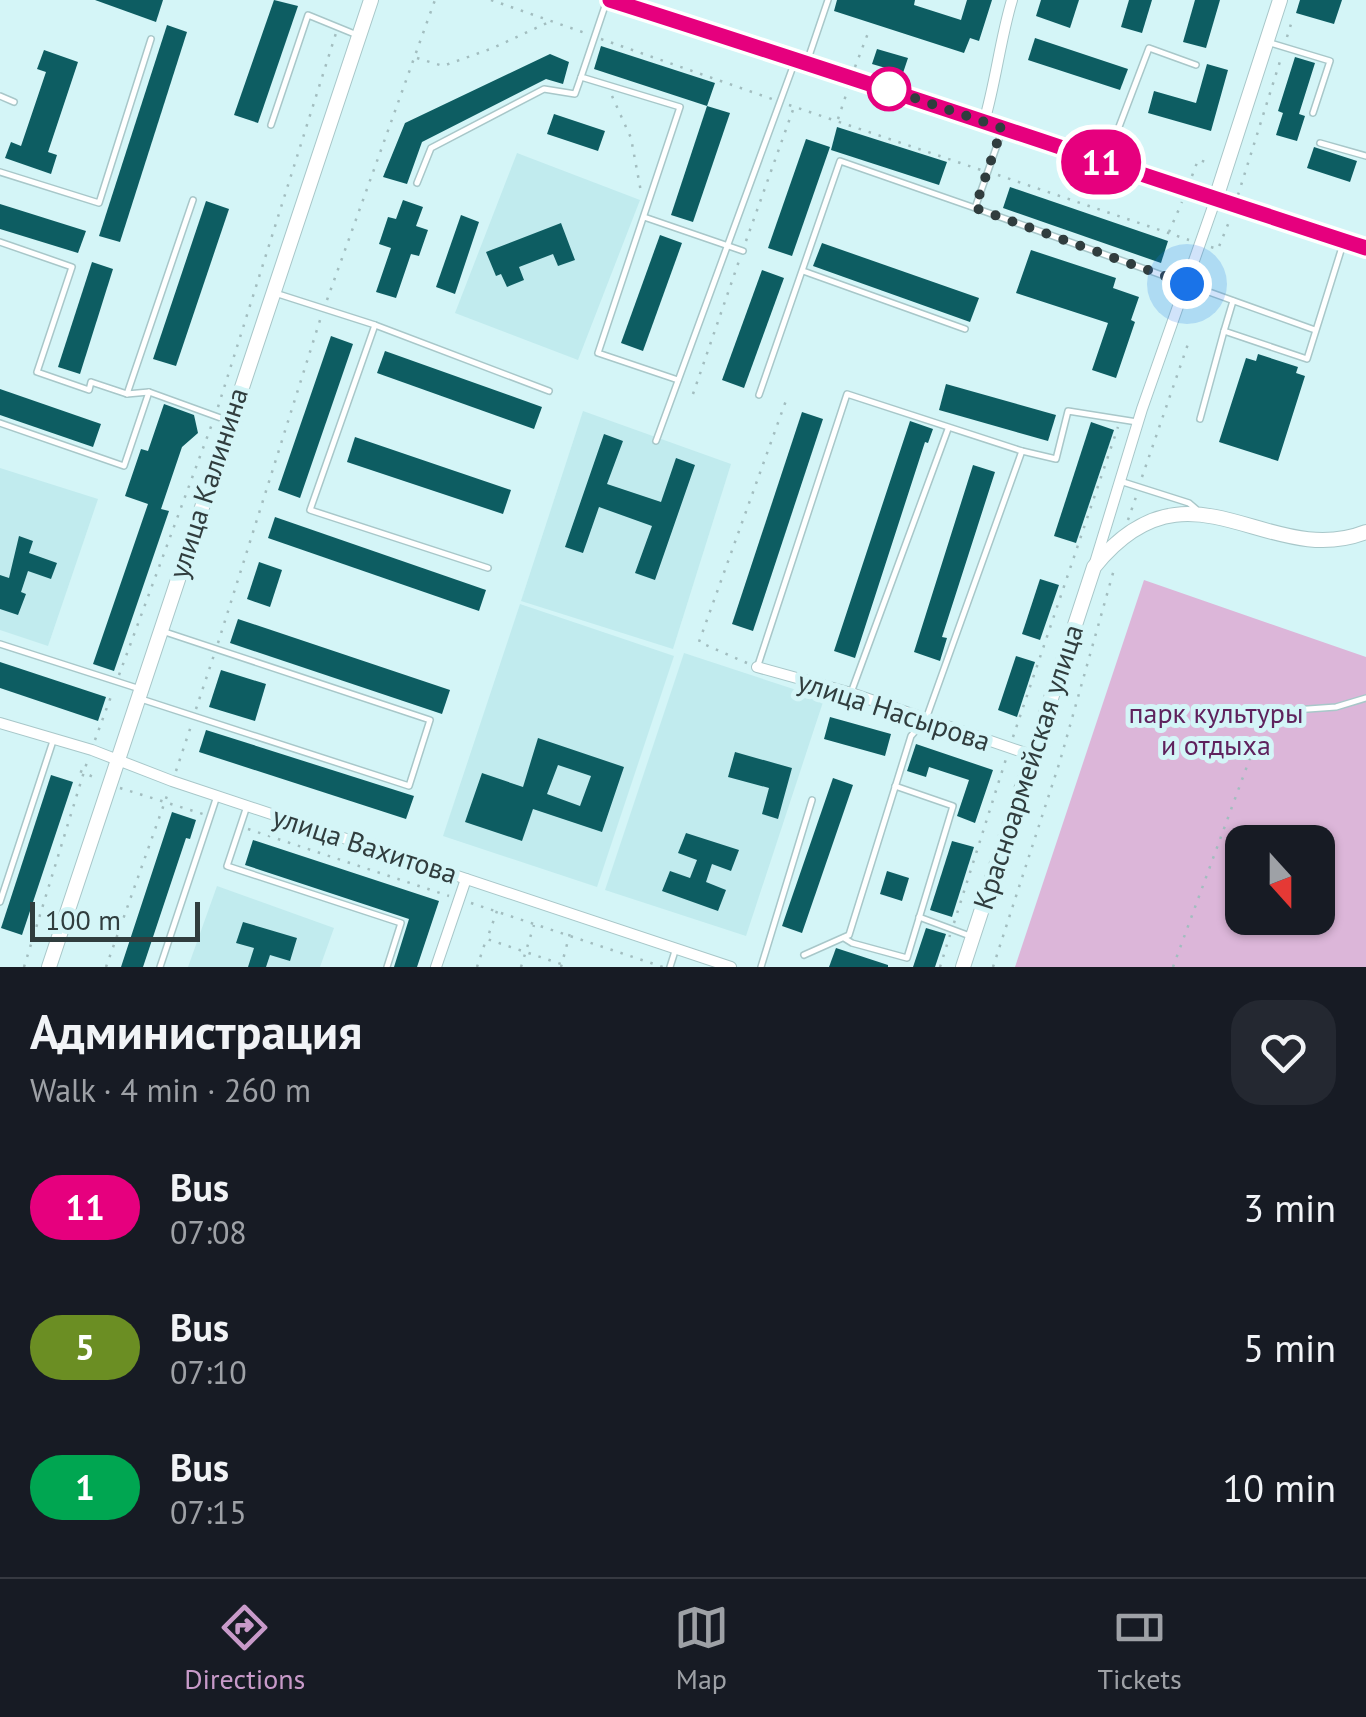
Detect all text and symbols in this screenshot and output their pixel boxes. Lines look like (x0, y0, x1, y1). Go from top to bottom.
unlabelled marker (868, 68, 910, 110)
line badge: 11 (1056, 130, 1146, 194)
text: 11 (1081, 139, 1121, 185)
your location (1162, 259, 1212, 309)
street label: улица Калинина (159, 383, 256, 583)
street label: Красноармейская улица (964, 620, 1091, 914)
street label: улица Насырова (793, 662, 995, 759)
park label: парк культуры и отдыха (1129, 694, 1303, 763)
street label: улица Вахитова (268, 797, 462, 892)
north arrow (1225, 825, 1335, 935)
map controls (1225, 825, 1335, 935)
scale bar (30, 897, 200, 941)
text: 100 m (45, 901, 121, 938)
text: Администрация (30, 1000, 362, 1062)
button: heart (1231, 1000, 1336, 1105)
text: Walk · 4 min · 260 m (30, 1069, 311, 1111)
text: Bus (170, 1162, 229, 1211)
text: 3 min (1243, 1183, 1336, 1232)
text: 11 (65, 1184, 105, 1230)
text: 07:08 (170, 1211, 247, 1253)
text: Bus (170, 1302, 229, 1351)
text: 5 min (1243, 1323, 1336, 1372)
text: 5 (75, 1324, 95, 1370)
text: 07:10 (170, 1351, 247, 1393)
text: Bus (170, 1442, 229, 1491)
text: 10 min (1223, 1463, 1336, 1512)
text: 1 (75, 1464, 95, 1510)
text: 07:15 (170, 1491, 247, 1533)
tab: Directions (184, 1600, 305, 1697)
tab: Map (674, 1600, 729, 1697)
tab: Tickets (1097, 1600, 1182, 1697)

